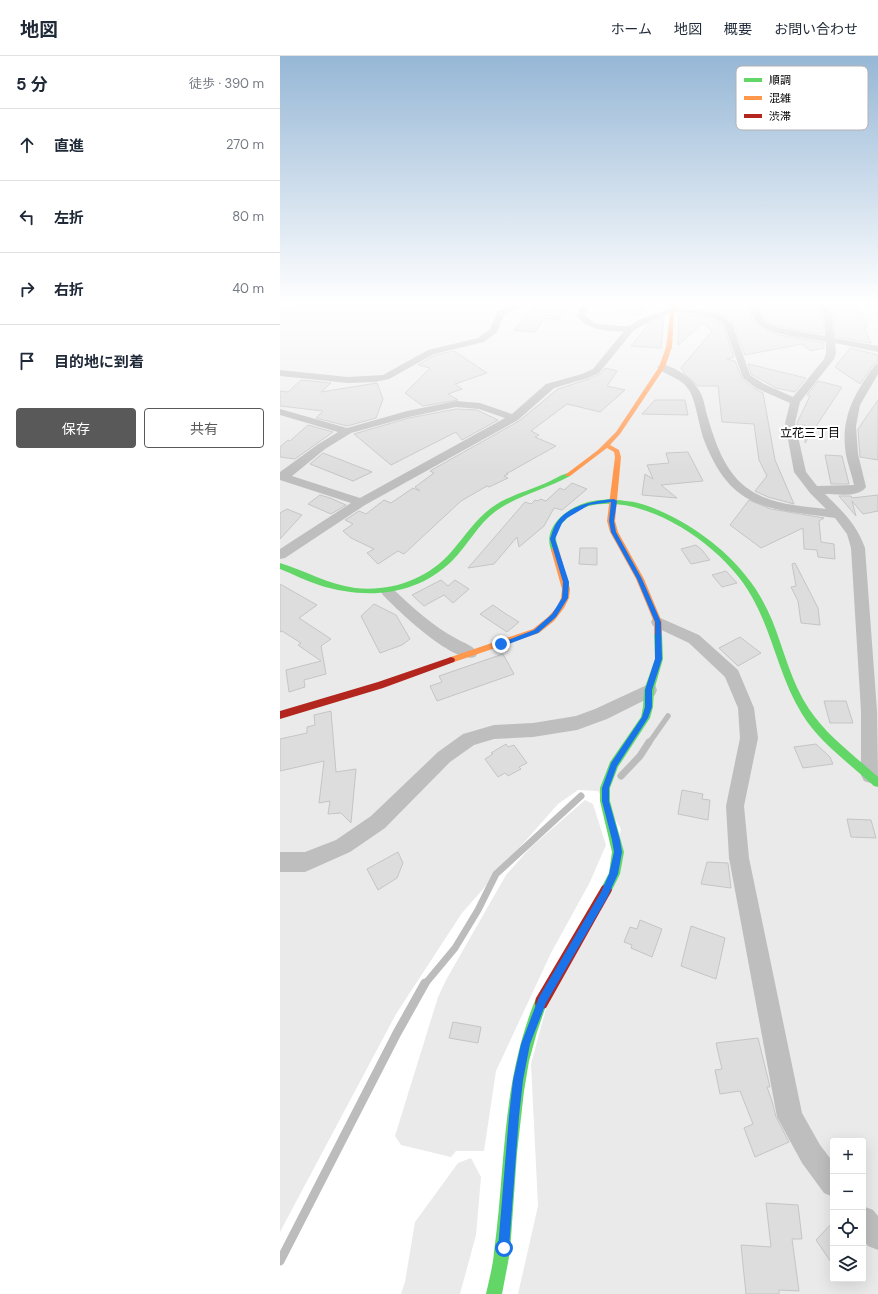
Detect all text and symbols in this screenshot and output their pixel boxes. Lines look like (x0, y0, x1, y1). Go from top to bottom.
text: 地図 (20, 17, 58, 42)
text: ホーム (610, 20, 652, 38)
text: 地図 (674, 20, 702, 38)
text: 概要 (724, 20, 752, 38)
text: お問い合わせ (774, 20, 858, 38)
legend (736, 66, 868, 130)
text: 5 分 (16, 73, 48, 95)
text: 順調 (769, 73, 791, 87)
text: 徒歩 · 390 m (189, 75, 264, 92)
text: 混雑 (769, 91, 791, 105)
text: 渋滞 (769, 109, 791, 123)
icon: ahead (16, 134, 38, 156)
text: 直進 (54, 136, 84, 156)
text: 270 m (226, 136, 264, 153)
icon: left (16, 206, 38, 228)
text: 左折 (54, 208, 84, 228)
text: 80 m (232, 208, 264, 225)
icon: right (16, 278, 38, 300)
text: 右折 (54, 280, 84, 300)
text: 40 m (232, 280, 264, 297)
icon: arrive (16, 350, 38, 372)
text: 目的地に到着 (54, 352, 144, 372)
button: 保存 (16, 408, 136, 448)
button: 共有 (144, 408, 264, 448)
district label: 立花三丁目 (780, 425, 840, 441)
route end (492, 635, 510, 653)
map controls (830, 1138, 866, 1282)
button: + (830, 1138, 866, 1174)
button: − (830, 1174, 866, 1210)
button: locate (830, 1210, 866, 1246)
route start (495, 1239, 513, 1257)
button: layers (830, 1246, 866, 1282)

